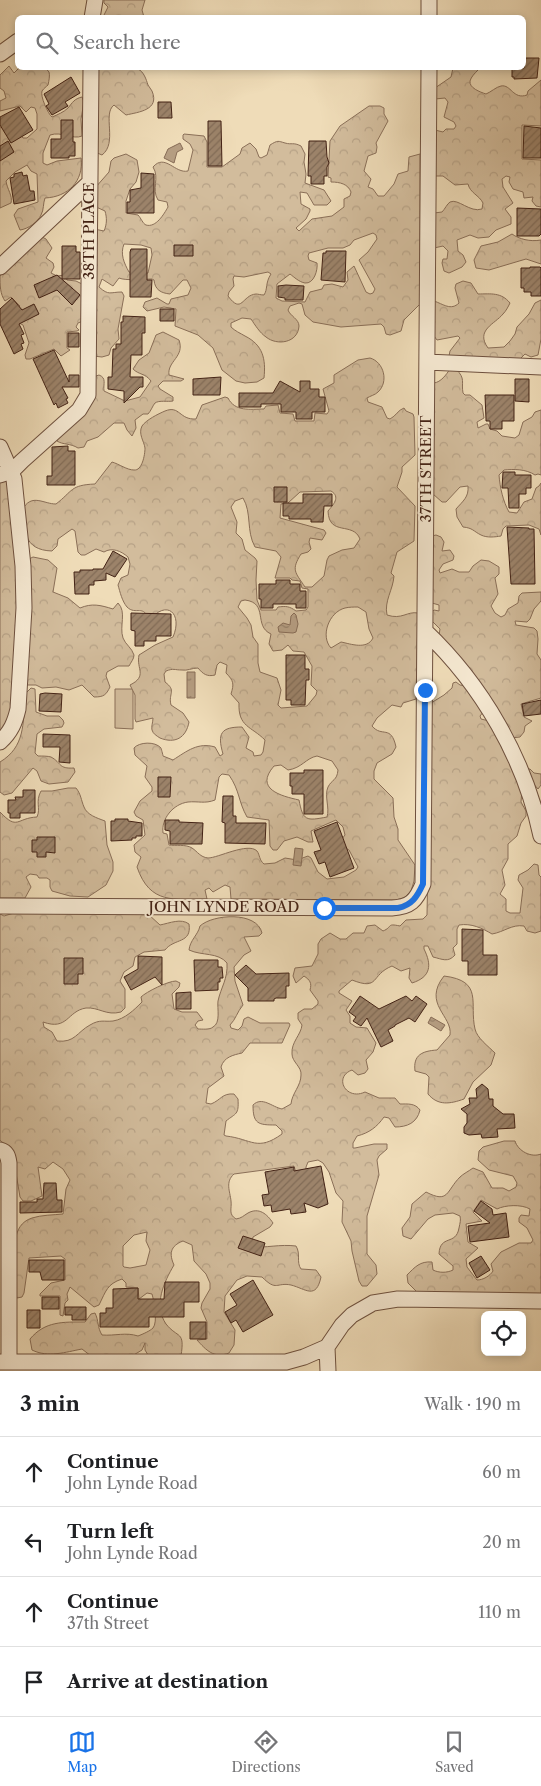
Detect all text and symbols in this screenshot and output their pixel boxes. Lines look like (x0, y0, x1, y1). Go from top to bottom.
search box (15, 15, 526, 70)
icon: search (33, 29, 61, 57)
text: Search here (73, 31, 181, 54)
street label: 38TH PLACE (79, 182, 98, 280)
street label: 37TH STREET (416, 415, 435, 522)
route end (414, 679, 437, 702)
street label: JOHN LYNDE ROAD (147, 897, 299, 916)
route start (313, 897, 336, 920)
map controls (481, 1311, 526, 1356)
button: locate (481, 1311, 526, 1356)
text: 3 min (20, 1391, 80, 1416)
text: Walk · 190 m (424, 1394, 521, 1414)
text: Continue (67, 1450, 159, 1473)
icon: ahead (20, 1458, 48, 1486)
text: 60 m (482, 1462, 521, 1482)
text: John Lynde Road (67, 1473, 198, 1493)
text: Turn left (67, 1520, 154, 1543)
icon: left (20, 1528, 48, 1556)
text: 20 m (482, 1532, 521, 1552)
text: John Lynde Road (67, 1543, 198, 1563)
text: Continue (67, 1590, 159, 1613)
icon: ahead (20, 1598, 48, 1626)
text: 110 m (478, 1602, 521, 1622)
text: 37th Street (67, 1613, 149, 1633)
icon: arrive (20, 1668, 48, 1696)
text: Arrive at destination (67, 1670, 268, 1693)
tab: Map (67, 1728, 97, 1776)
tab: Directions (231, 1728, 301, 1776)
tab: Saved (435, 1728, 474, 1776)

